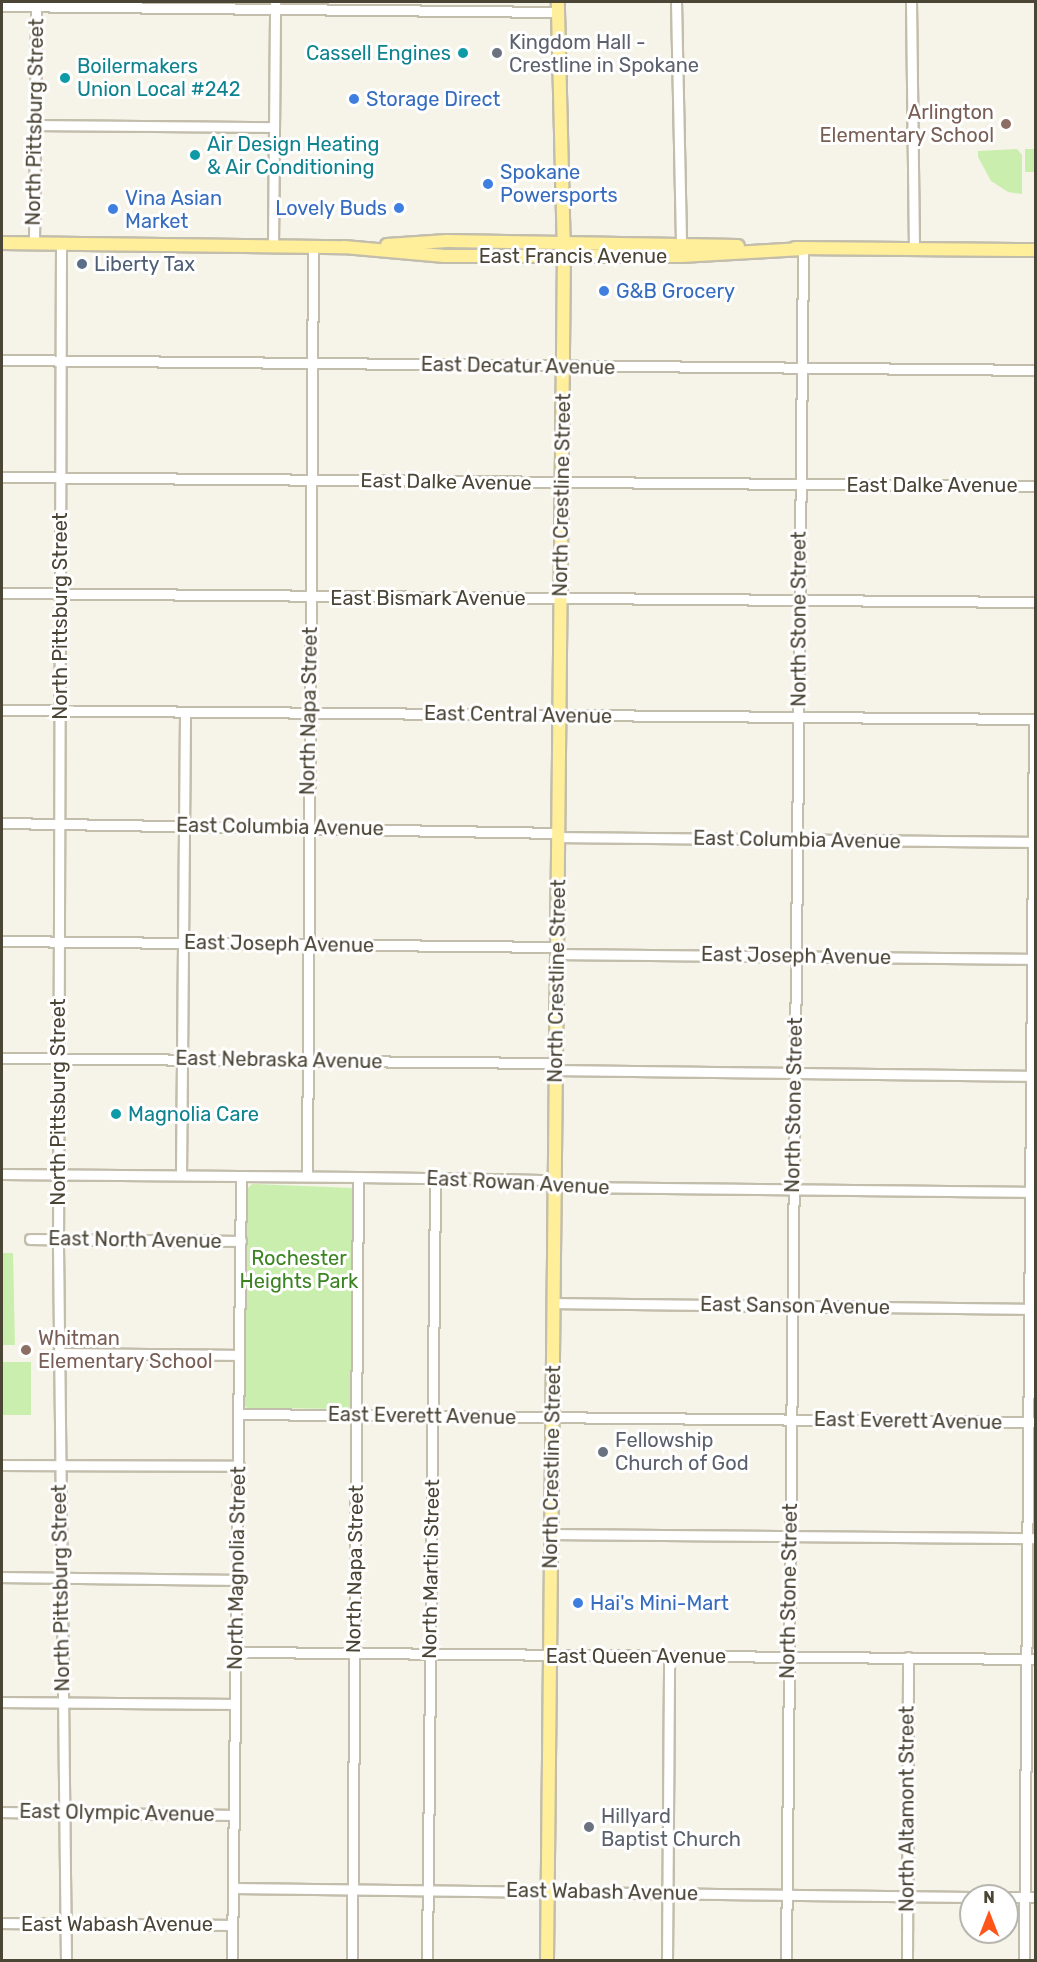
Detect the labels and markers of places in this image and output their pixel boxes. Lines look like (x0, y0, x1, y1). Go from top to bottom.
place label: Kingdom Hall - Crestline in Spokane (509, 30, 699, 77)
place label: Cassell Engines (306, 41, 451, 65)
marker: Cassell Engines (456, 46, 470, 60)
marker: Kingdom Hall - Crestline in Spokane (490, 46, 504, 60)
place label: Boilermakers Union Local #242 (77, 54, 240, 101)
marker: Boilermakers Union Local #242 (58, 71, 72, 85)
place label: Storage Direct (366, 87, 500, 111)
marker: Storage Direct (347, 92, 361, 106)
place label: Arlington Elementary School (819, 100, 994, 147)
marker: Arlington Elementary School (999, 117, 1013, 131)
place label: Air Design Heating & Air Conditioning (207, 132, 380, 179)
marker: Air Design Heating & Air Conditioning (188, 148, 202, 162)
place label: Spokane Powersports (500, 160, 618, 207)
marker: Spokane Powersports (481, 177, 495, 191)
place label: Vina Asian Market (125, 186, 223, 233)
place label: Lovely Buds (275, 196, 387, 220)
marker: Lovely Buds (392, 201, 406, 215)
marker: Vina Asian Market (106, 202, 120, 216)
place label: Liberty Tax (94, 252, 196, 276)
marker: Liberty Tax (75, 257, 89, 271)
place label: G&B Grocery (616, 279, 735, 303)
marker: G&B Grocery (597, 284, 611, 298)
place label: Magnolia Care (128, 1102, 259, 1126)
marker: Magnolia Care (109, 1107, 123, 1121)
place label: Whitman Elementary School (38, 1326, 213, 1373)
marker: Whitman Elementary School (19, 1343, 33, 1357)
place label: Fellowship Church of God (615, 1428, 749, 1475)
marker: Fellowship Church of God (596, 1445, 610, 1459)
place label: Hai's Mini-Mart (590, 1591, 729, 1615)
marker: Hai's Mini-Mart (571, 1596, 585, 1610)
place label: Hillyard Baptist Church (601, 1804, 741, 1851)
marker: Hillyard Baptist Church (582, 1820, 596, 1834)

